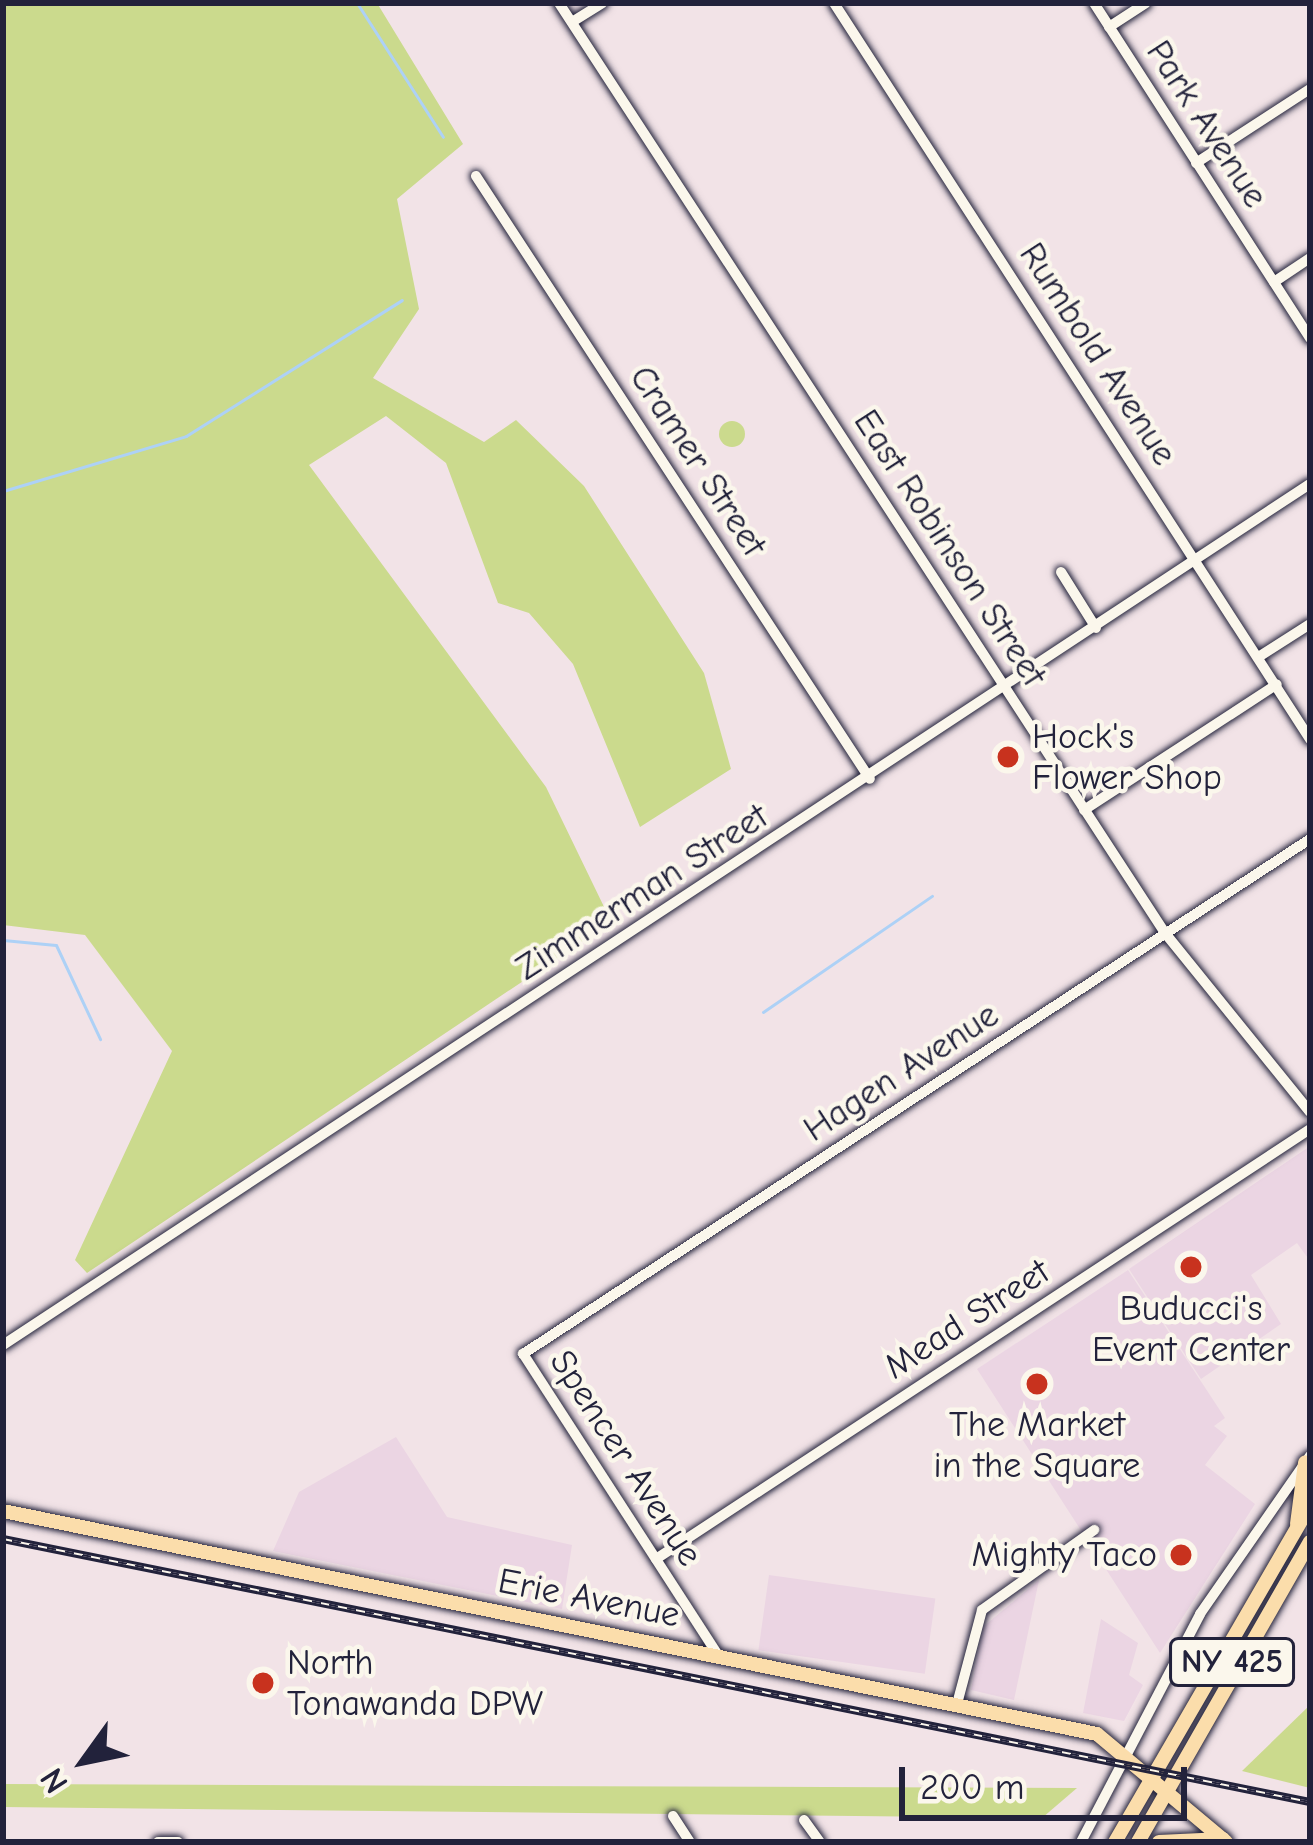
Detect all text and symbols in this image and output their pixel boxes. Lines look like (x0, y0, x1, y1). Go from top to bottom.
street label: Park Avenue (1137, 32, 1277, 216)
street label: Rumbold Avenue (1010, 235, 1186, 473)
street label: Cramer Street (620, 358, 776, 564)
street label: East Robinson Street (844, 402, 1056, 694)
place label: Hock's Flower Shop (1032, 714, 1222, 799)
marker: Hock's Flower Shop (995, 744, 1021, 770)
street label: Zimmerman Street (508, 795, 776, 989)
street label: Hagen Avenue (796, 993, 1006, 1151)
street label: Mead Street (876, 1250, 1058, 1388)
marker: Buducci's Event Center (1178, 1254, 1204, 1280)
place label: Buducci's Event Center (1092, 1286, 1290, 1371)
street label: Spencer Avenue (540, 1342, 712, 1574)
marker: The Market in the Square (1024, 1371, 1050, 1397)
place label: The Market in the Square (934, 1402, 1140, 1487)
place label: Mighty Taco (971, 1533, 1157, 1577)
marker: Mighty Taco (1168, 1542, 1194, 1568)
street label: Erie Avenue (495, 1559, 683, 1637)
road number: NY 425 (1169, 1635, 1295, 1689)
place label: North Tonawanda DPW (287, 1640, 543, 1725)
marker: North Tonawanda DPW (250, 1670, 276, 1696)
north arrow (24, 1701, 144, 1821)
scale bar (905, 1743, 1193, 1817)
text: N (32, 1761, 76, 1800)
text: 200 m (920, 1767, 1024, 1808)

